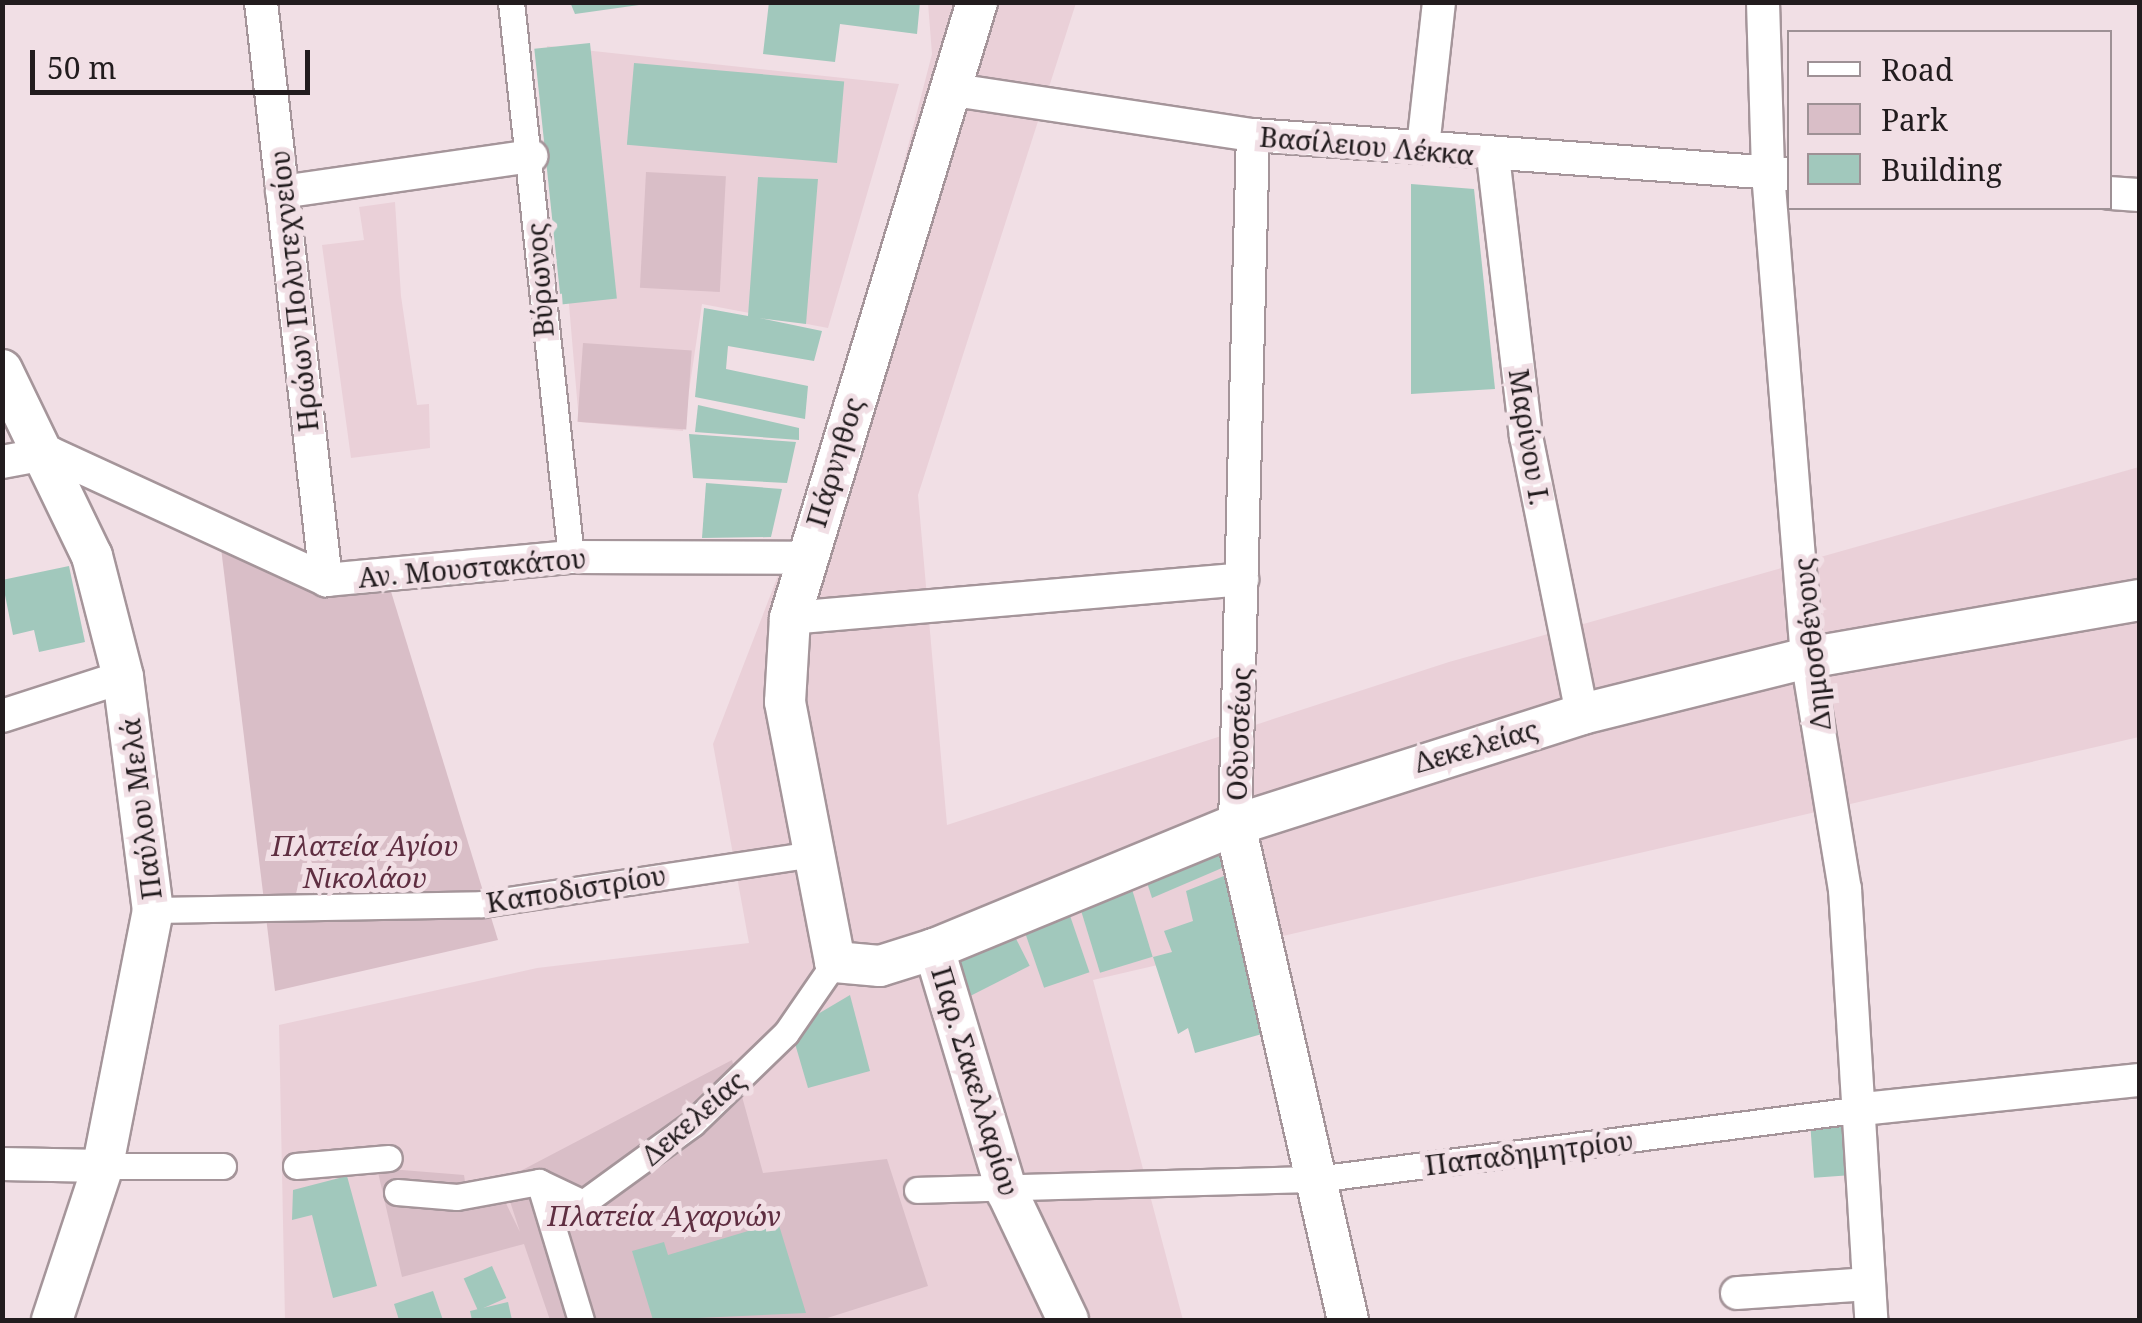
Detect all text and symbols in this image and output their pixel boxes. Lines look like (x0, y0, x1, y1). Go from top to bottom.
scale bar (35, 30, 315, 92)
legend (1787, 30, 2112, 210)
text: 50 m (47, 47, 117, 88)
text: Road (1881, 49, 1953, 90)
text: Park (1881, 99, 1948, 140)
street label: Βασίλειου Λέκκα (1258, 119, 1476, 171)
street label: Ηρώων Πολυτεχνείου (262, 149, 324, 433)
text: Building (1881, 149, 2002, 190)
street label: Βύρωνος (518, 222, 560, 338)
street label: Μαρίνου Ι. (1503, 366, 1557, 508)
street label: Πάρνηθος (798, 393, 870, 531)
street label: Αν. Μουστακάτου (357, 540, 587, 594)
street label: Δημοσθένους (1785, 556, 1837, 732)
street label: Οδυσσέως (1219, 667, 1257, 801)
street label: Δεκελείας (1410, 711, 1542, 779)
street label: Παύλου Μελά (112, 717, 168, 901)
park label: Πλατεία Αγίου Νικολάου (272, 828, 458, 894)
street label: Καποδιστρίου (484, 857, 668, 919)
street label: Παρ. Σακελλαρίου (925, 962, 1027, 1200)
street label: Δεκελείας (634, 1063, 752, 1171)
street label: Παπαδημητρίου (1423, 1123, 1635, 1181)
park label: Πλατεία Αχαρνών (547, 1198, 781, 1232)

